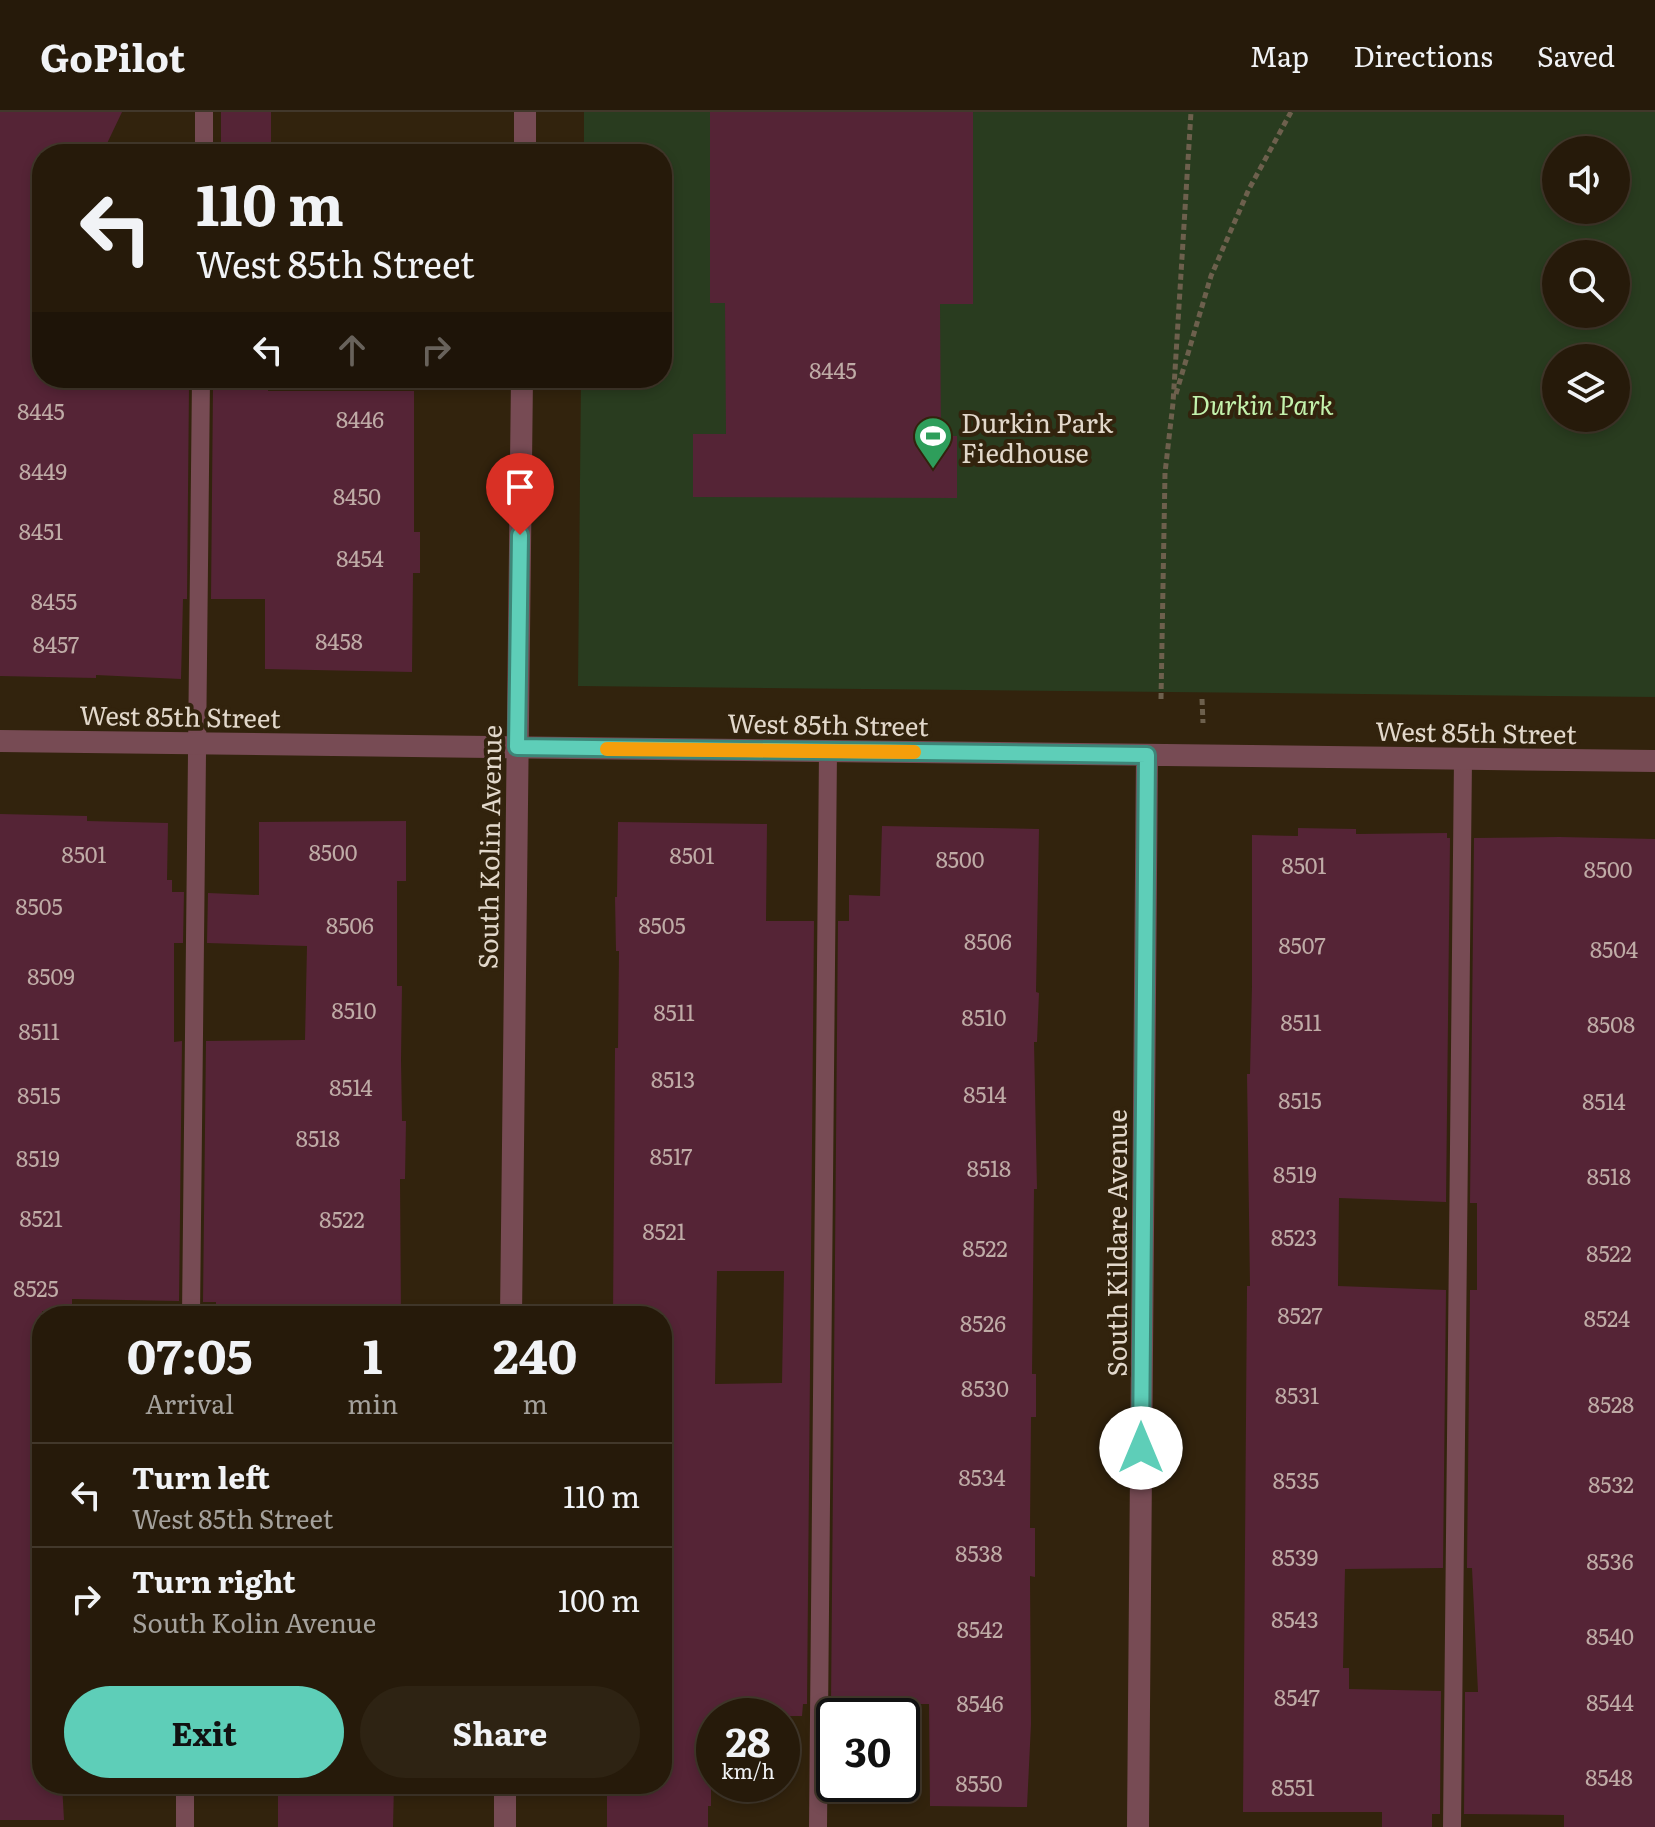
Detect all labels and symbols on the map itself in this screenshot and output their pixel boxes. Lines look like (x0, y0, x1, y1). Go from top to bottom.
house number: 8445 (809, 353, 857, 386)
park label: Durkin Park (1191, 384, 1334, 423)
house number: 8445 (17, 394, 65, 427)
house number: 8446 (336, 402, 384, 435)
place label: Durkin Park Fiedhouse (961, 402, 1114, 471)
sports icon: Durkin Park Fiedhouse (912, 415, 954, 470)
pin (486, 453, 554, 535)
house number: 8449 (19, 454, 67, 487)
house number: 8450 (333, 479, 381, 512)
house number: 8451 (19, 514, 63, 547)
house number: 8454 (336, 541, 384, 574)
house number: 8455 (31, 584, 77, 617)
house number: 8458 (315, 624, 363, 657)
house number: 8457 (33, 627, 79, 660)
street label: West 85th Street (79, 694, 281, 736)
street label: West 85th Street (727, 702, 929, 744)
street label: West 85th Street (1375, 710, 1577, 752)
street label: South Kolin Avenue (466, 725, 510, 969)
house number: 8500 (309, 835, 357, 868)
house number: 8501 (62, 837, 107, 870)
house number: 8501 (670, 838, 715, 871)
house number: 8500 (936, 842, 984, 875)
house number: 8501 (1282, 848, 1327, 881)
house number: 8500 (1584, 852, 1632, 885)
house number: 8505 (15, 889, 63, 922)
house number: 8506 (326, 908, 374, 941)
house number: 8505 (638, 908, 686, 941)
house number: 8506 (964, 924, 1012, 957)
house number: 8507 (1278, 928, 1326, 961)
house number: 8504 (1590, 932, 1638, 965)
house number: 8509 (27, 959, 75, 992)
house number: 8510 (332, 993, 376, 1026)
house number: 8511 (653, 995, 695, 1028)
house number: 8510 (962, 1000, 1006, 1033)
house number: 8511 (1280, 1005, 1322, 1038)
house number: 8508 (1587, 1007, 1635, 1040)
house number: 8511 (18, 1014, 60, 1047)
house number: 8513 (651, 1062, 695, 1095)
house number: 8514 (329, 1070, 373, 1103)
house number: 8514 (963, 1077, 1007, 1110)
house number: 8515 (17, 1078, 61, 1111)
house number: 8515 (1278, 1083, 1322, 1116)
house number: 8514 (1582, 1084, 1626, 1117)
street label: South Kildare Avenue (1096, 1109, 1135, 1377)
house number: 8518 (296, 1121, 340, 1154)
house number: 8517 (650, 1139, 692, 1172)
house number: 8519 (16, 1141, 60, 1174)
house number: 8518 (967, 1151, 1011, 1184)
house number: 8519 (1273, 1157, 1317, 1190)
house number: 8518 (1587, 1159, 1631, 1192)
house number: 8521 (19, 1201, 63, 1234)
house number: 8522 (319, 1202, 365, 1235)
house number: 8521 (642, 1214, 686, 1247)
house number: 8523 (1271, 1220, 1317, 1253)
house number: 8522 (962, 1231, 1008, 1264)
house number: 8522 (1586, 1236, 1632, 1269)
house number: 8525 (13, 1271, 59, 1304)
house number: 8527 (1277, 1298, 1323, 1331)
house number: 8524 (1584, 1301, 1630, 1334)
house number: 8526 (960, 1306, 1006, 1339)
house number: 8530 (961, 1371, 1009, 1404)
house number: 8531 (1275, 1378, 1319, 1411)
house number: 8528 (1588, 1387, 1634, 1420)
position arrow (1099, 1406, 1183, 1490)
house number: 8534 (958, 1460, 1006, 1493)
house number: 8535 (1273, 1463, 1319, 1496)
house number: 8532 (1588, 1467, 1634, 1500)
house number: 8538 (955, 1536, 1003, 1569)
house number: 8539 (1272, 1540, 1318, 1573)
house number: 8536 (1586, 1544, 1634, 1577)
house number: 8543 (1271, 1602, 1319, 1635)
house number: 8542 (957, 1612, 1003, 1645)
house number: 8540 (1586, 1619, 1634, 1652)
house number: 8547 (1274, 1680, 1320, 1713)
house number: 8544 (1586, 1685, 1634, 1718)
house number: 8546 (956, 1686, 1004, 1719)
speed limit sign: 30 (816, 1698, 920, 1802)
house number: 8548 (1585, 1760, 1633, 1793)
house number: 8550 (955, 1766, 1003, 1799)
house number: 8551 (1271, 1770, 1315, 1803)

